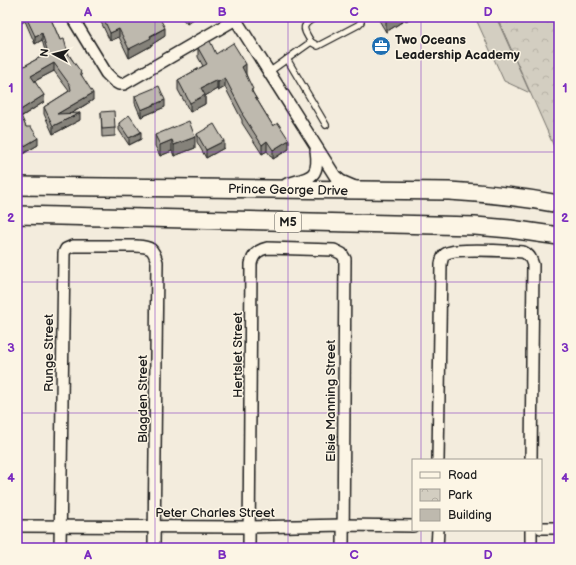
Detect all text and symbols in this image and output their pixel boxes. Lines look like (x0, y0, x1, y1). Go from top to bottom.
text: A (83, 4, 92, 20)
text: B (217, 4, 227, 20)
text: C (349, 4, 359, 20)
text: D (483, 4, 493, 20)
place label: Two Oceans Leadership Academy (395, 32, 520, 63)
north arrow (34, 34, 74, 74)
office icon: Two Oceans Leadership Academy (370, 35, 392, 57)
text: N (38, 48, 52, 58)
text: 1 (8, 80, 14, 96)
text: 1 (562, 80, 568, 96)
street label: Prince George Drive (228, 181, 348, 199)
text: 2 (7, 210, 15, 226)
text: 2 (561, 210, 569, 226)
road number: M5 (275, 212, 301, 232)
street label: Hertslet Street (230, 312, 246, 398)
street label: Runge Street (41, 314, 57, 392)
text: 3 (7, 340, 15, 356)
street label: Elsie Manning Street (323, 340, 339, 462)
text: 3 (561, 340, 569, 356)
street label: Blagden Street (135, 355, 151, 443)
legend (412, 459, 542, 531)
text: Road (448, 468, 477, 483)
text: 4 (7, 470, 15, 486)
text: 4 (561, 470, 569, 486)
text: Park (448, 488, 472, 503)
street label: Peter Charles Street (155, 505, 275, 521)
text: Building (448, 508, 492, 523)
text: A (83, 547, 92, 563)
text: B (217, 547, 227, 563)
text: C (349, 547, 359, 563)
text: D (483, 547, 493, 563)

